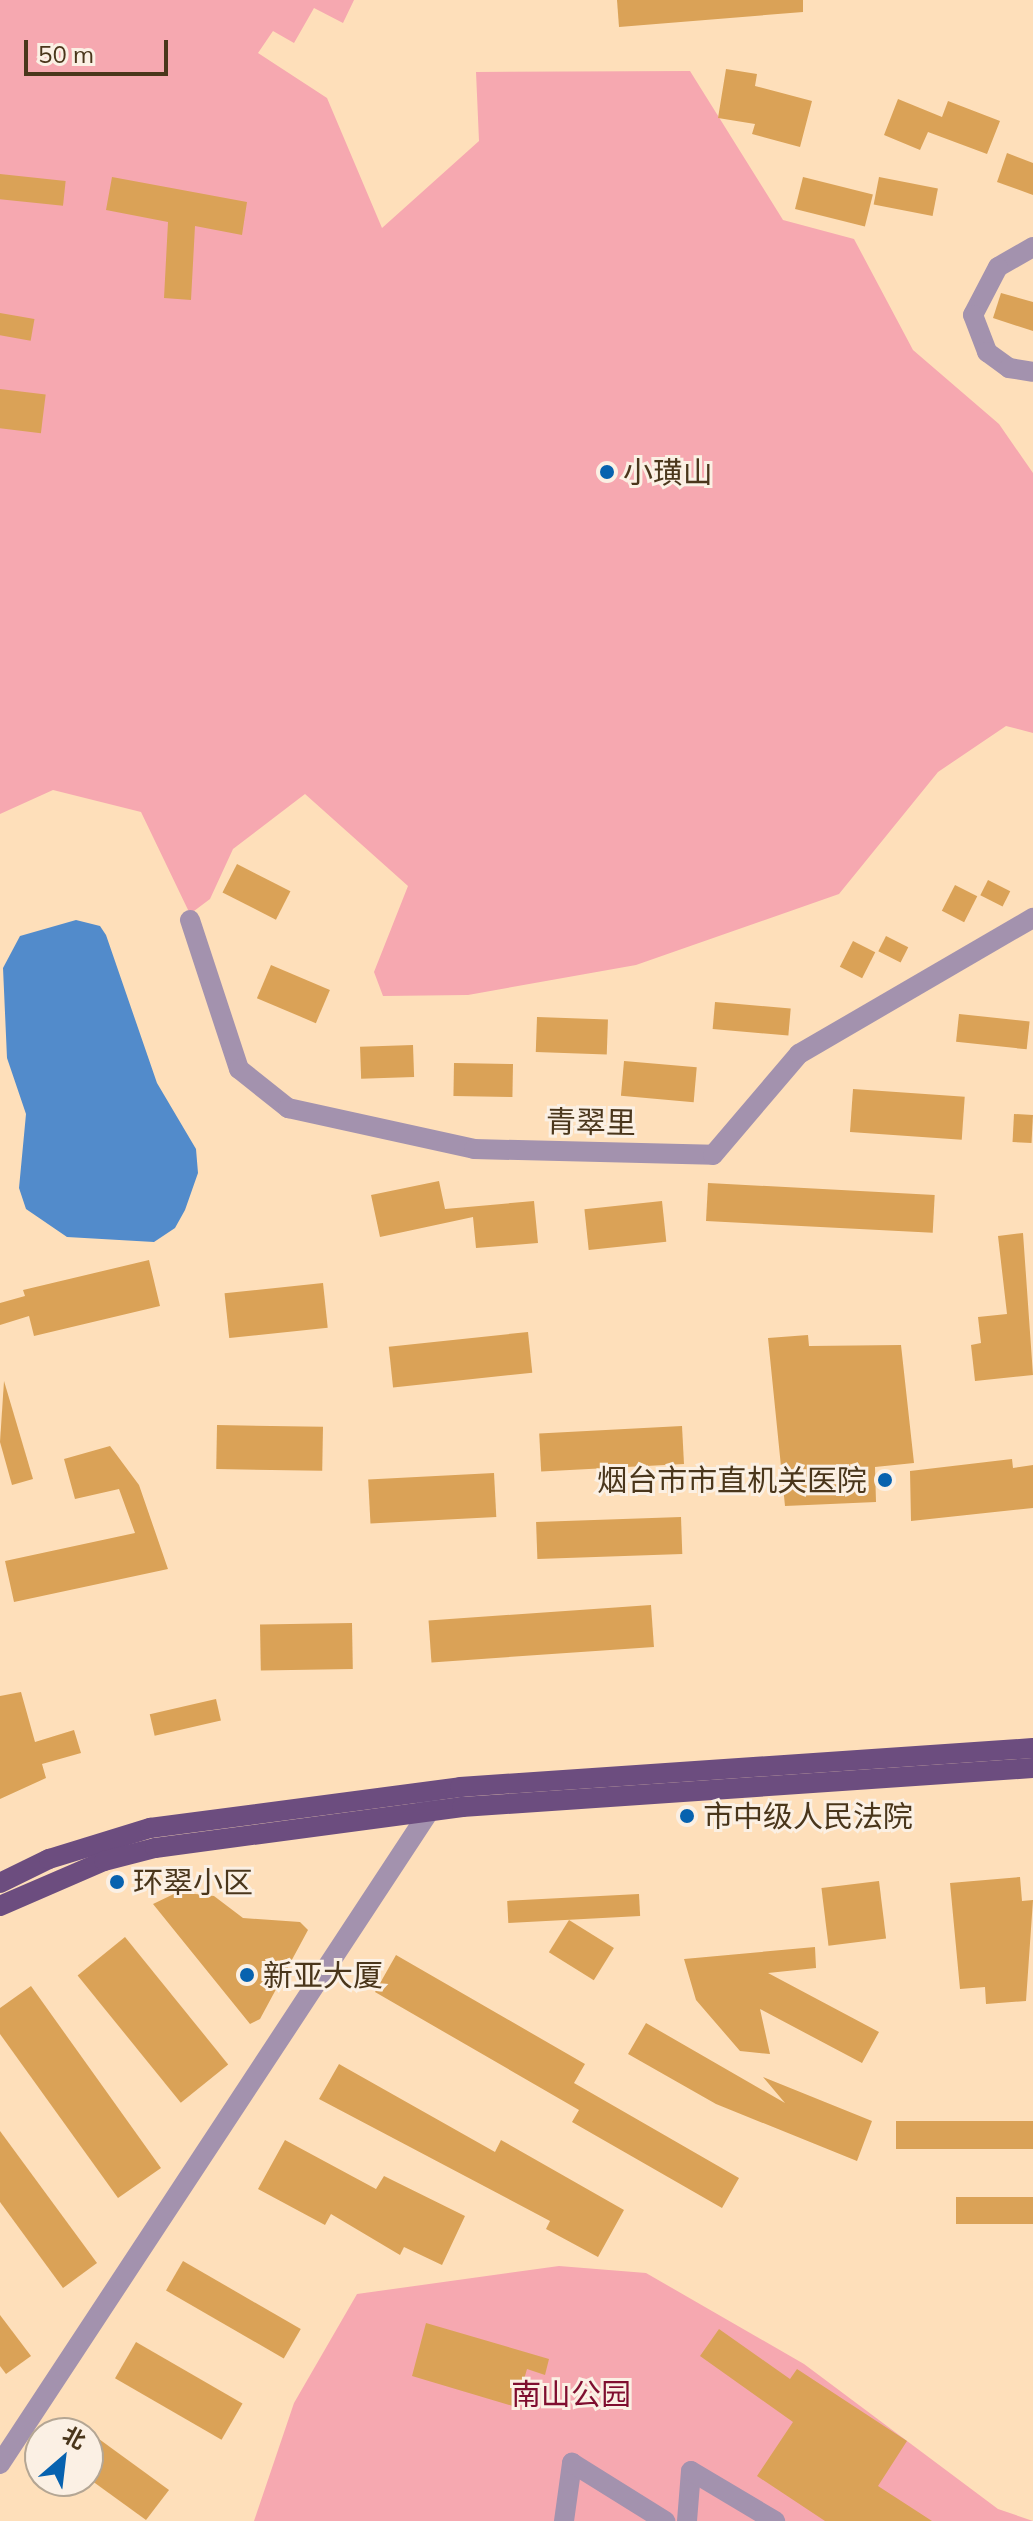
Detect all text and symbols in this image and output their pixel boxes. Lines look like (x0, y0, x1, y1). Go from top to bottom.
scale bar (28, 24, 172, 74)
text: 50 m (38, 39, 94, 69)
place label: 小璜山 (623, 454, 713, 490)
marker: 小璜山 (598, 463, 616, 481)
street label: 青翠里 (546, 1103, 636, 1141)
place label: 烟台市市直机关医院 (597, 1462, 867, 1498)
marker: 烟台市市直机关医院 (874, 1469, 896, 1491)
place label: 市中级人民法院 (703, 1798, 913, 1834)
marker: 市中级人民法院 (678, 1807, 696, 1825)
place label: 环翠小区 (133, 1864, 253, 1900)
marker: 环翠小区 (108, 1873, 126, 1891)
place label: 新亚大厦 (263, 1957, 383, 1993)
marker: 新亚大厦 (238, 1966, 256, 1984)
park label: 南山公园 (511, 2376, 631, 2412)
north arrow (24, 2417, 104, 2497)
text: 北 (58, 2420, 91, 2455)

